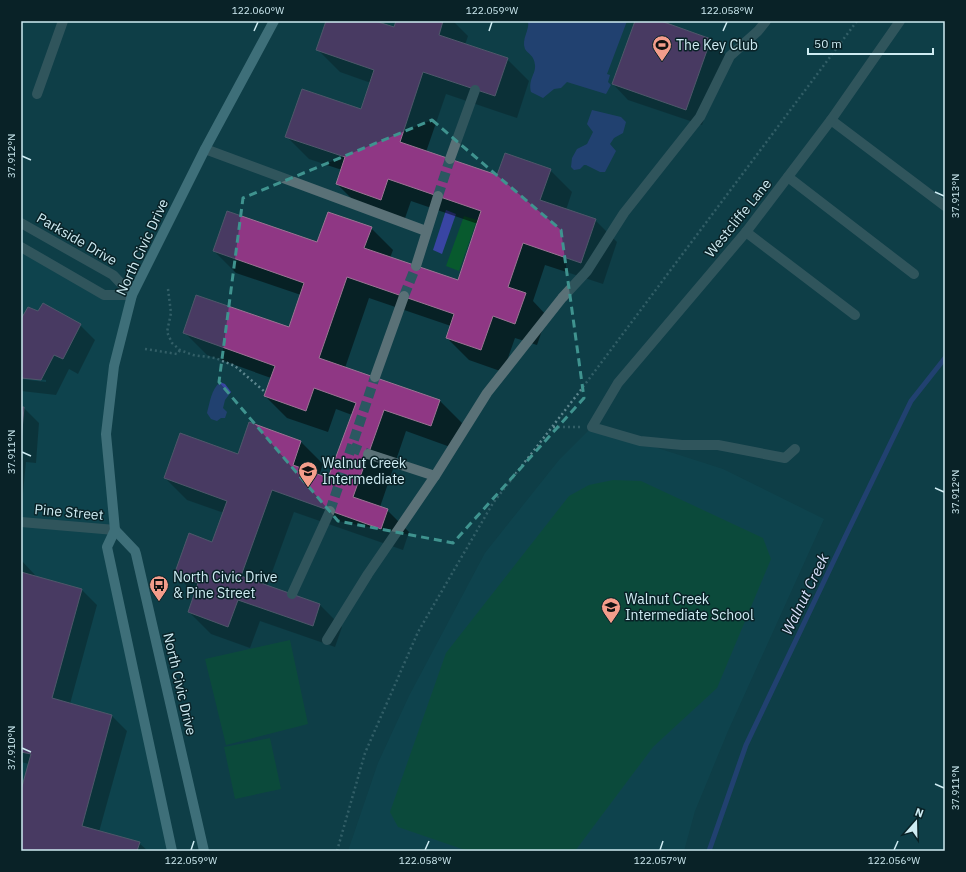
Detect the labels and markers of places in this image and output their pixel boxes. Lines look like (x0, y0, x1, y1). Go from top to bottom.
sports icon: The Key Club (651, 34, 673, 62)
place label: The Key Club (676, 36, 758, 54)
place label: Walnut Creek Intermediate (322, 454, 407, 488)
school or university icon: Walnut Creek Intermediate (297, 460, 319, 488)
place label: North Civic Drive & Pine Street (173, 568, 278, 602)
bus stop icon: North Civic Drive & Pine Street (148, 574, 170, 602)
place label: Walnut Creek Intermediate School (625, 590, 754, 624)
school or university icon: Walnut Creek Intermediate School (600, 596, 622, 624)

